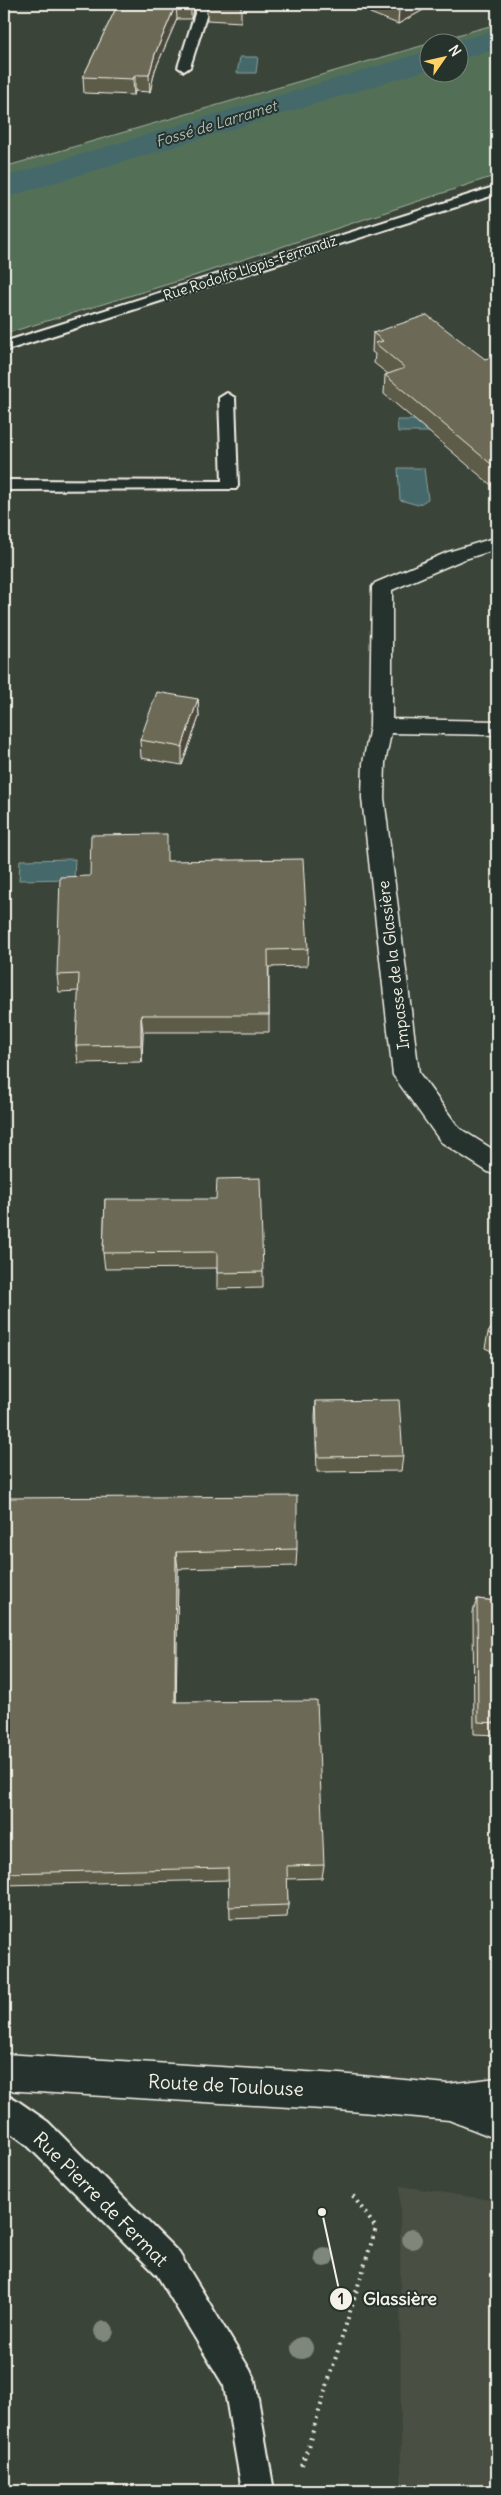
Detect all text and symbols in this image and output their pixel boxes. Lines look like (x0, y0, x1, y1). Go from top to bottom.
north arrow (418, 32, 468, 82)
text: N (445, 42, 465, 60)
water label: Fossé de Larramet (153, 96, 281, 151)
street label: Rue Rodolfo Llopis-Ferrandiz (161, 231, 339, 305)
street label: Impasse de la Glassière (373, 879, 413, 1051)
street label: Route de Toulouse (148, 2069, 304, 2101)
street label: Rue Pierre de Fermat (29, 2127, 173, 2271)
callout: Glassière (328, 2282, 447, 2315)
text: Glassière (363, 2287, 437, 2310)
text: 1 (338, 2289, 344, 2308)

